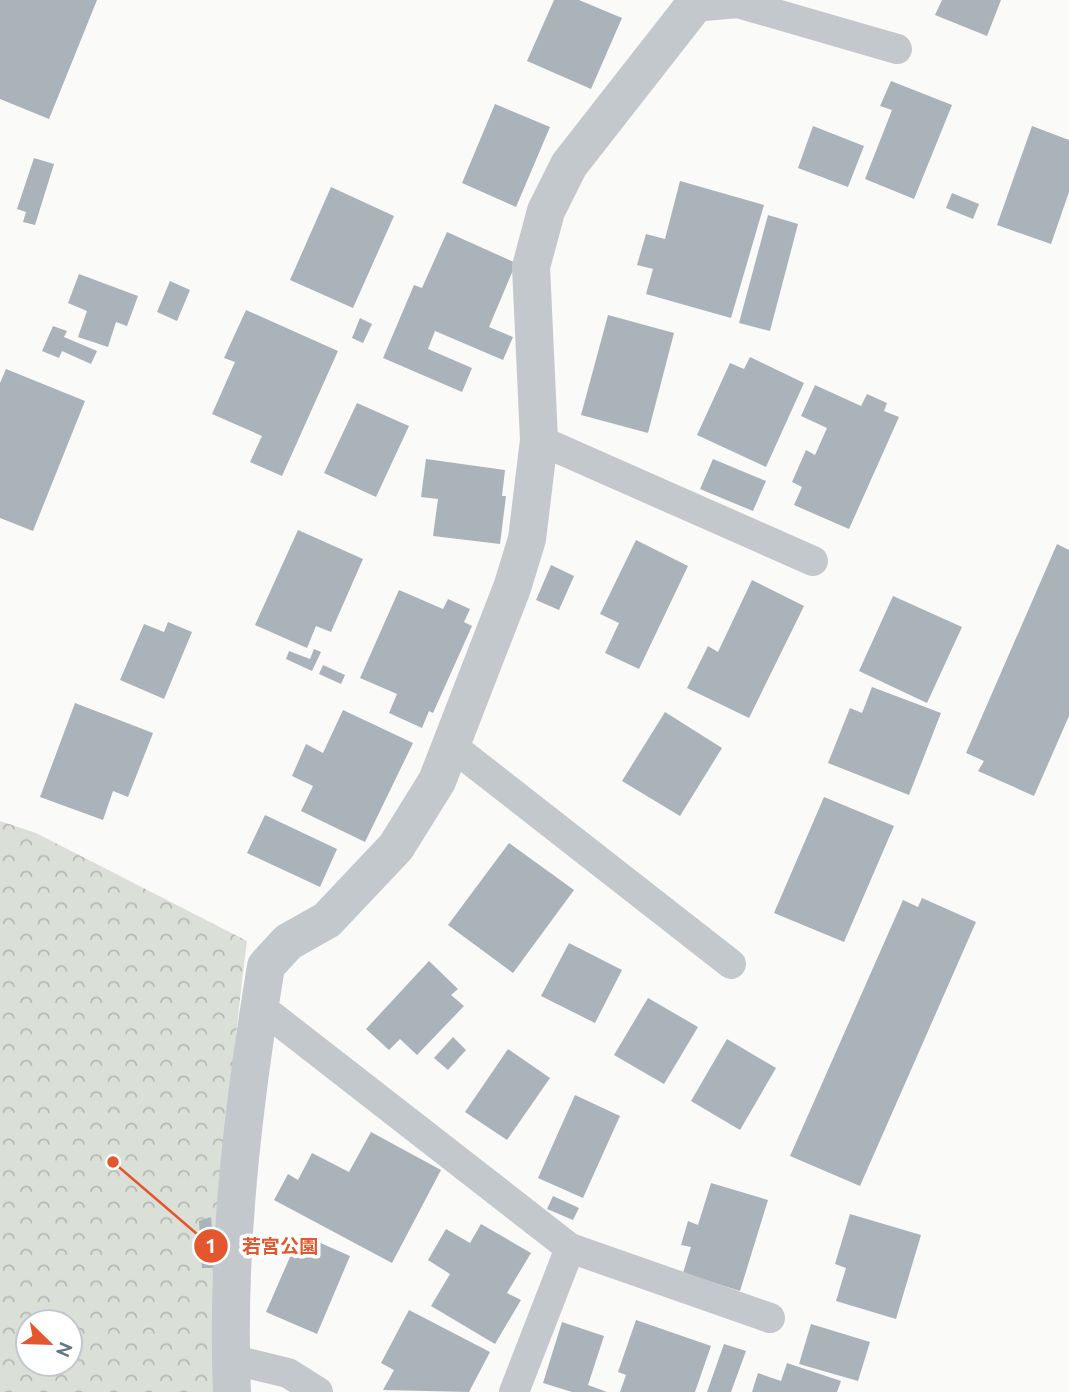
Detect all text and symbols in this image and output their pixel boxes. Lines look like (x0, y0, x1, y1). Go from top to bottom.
callout: 若宮公園 (193, 1226, 332, 1266)
text: 1 (205, 1233, 217, 1257)
text: 若宮公園 (242, 1235, 318, 1257)
north arrow (14, 1308, 84, 1378)
text: N (52, 1339, 78, 1360)

